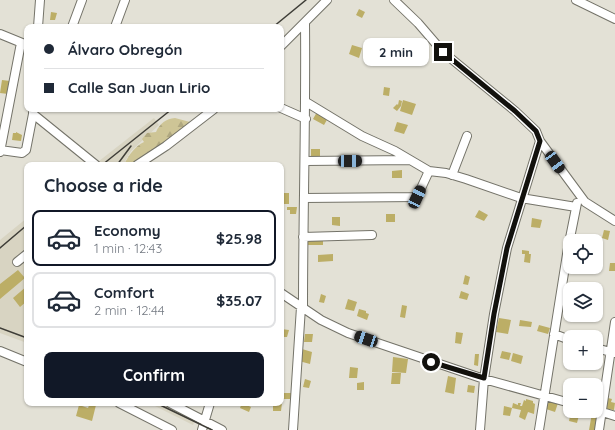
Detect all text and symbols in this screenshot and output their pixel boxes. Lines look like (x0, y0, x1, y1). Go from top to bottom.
callout: 2 min (363, 38, 429, 66)
text: Álvaro Obregón (68, 40, 182, 59)
route end (434, 43, 452, 61)
text: 2 min (379, 44, 413, 60)
text: Calle San Juan Lirio (68, 78, 210, 97)
car (543, 149, 567, 175)
car (338, 155, 362, 167)
text: Choose a ride (44, 174, 163, 197)
car (406, 184, 428, 210)
icon: car (46, 220, 82, 256)
text: Economy (94, 221, 161, 240)
text: $25.98 (216, 229, 262, 248)
map controls (563, 234, 603, 418)
button: locate (563, 234, 603, 274)
text: 1 min · 12:43 (94, 240, 162, 256)
icon: car (46, 282, 82, 318)
button: layers (563, 282, 603, 322)
text: Comfort (94, 283, 155, 302)
text: $35.07 (216, 291, 262, 310)
text: 2 min · 12:44 (94, 302, 165, 318)
car (353, 329, 379, 349)
button: + (563, 330, 603, 370)
button: Confirm (44, 352, 264, 398)
route start (422, 353, 440, 371)
button: − (563, 378, 603, 418)

